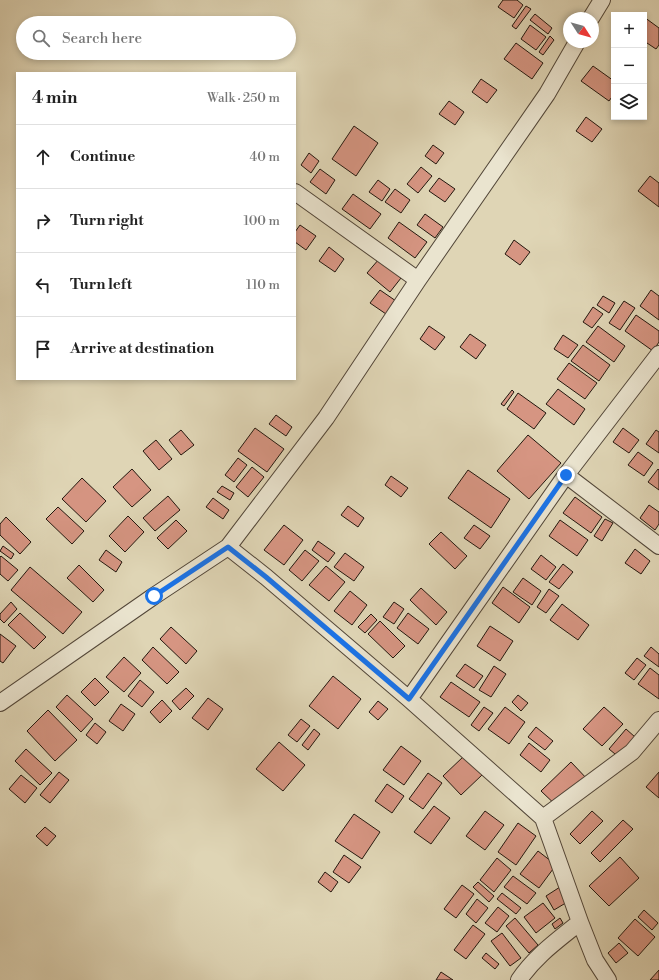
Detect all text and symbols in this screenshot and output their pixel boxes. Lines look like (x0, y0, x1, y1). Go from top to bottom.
north arrow (563, 12, 599, 48)
map controls (611, 12, 647, 120)
button: + (611, 12, 647, 48)
search box (16, 16, 296, 60)
icon: search (30, 27, 52, 49)
text: Search here (62, 29, 142, 48)
button: − (611, 48, 647, 84)
button: layers (611, 84, 647, 120)
text: 4 min (32, 87, 77, 109)
text: Walk · 250 m (207, 90, 280, 106)
icon: ahead (32, 146, 54, 168)
text: Continue (70, 147, 135, 166)
text: 40 m (250, 149, 280, 165)
icon: right (32, 210, 54, 232)
text: Turn right (70, 211, 144, 230)
text: 100 m (244, 213, 280, 229)
icon: left (32, 274, 54, 296)
text: Turn left (70, 275, 132, 294)
text: 110 m (246, 277, 280, 293)
icon: arrive (32, 338, 54, 360)
text: Arrive at destination (70, 339, 214, 358)
route end (557, 466, 575, 484)
route start (145, 587, 163, 605)

